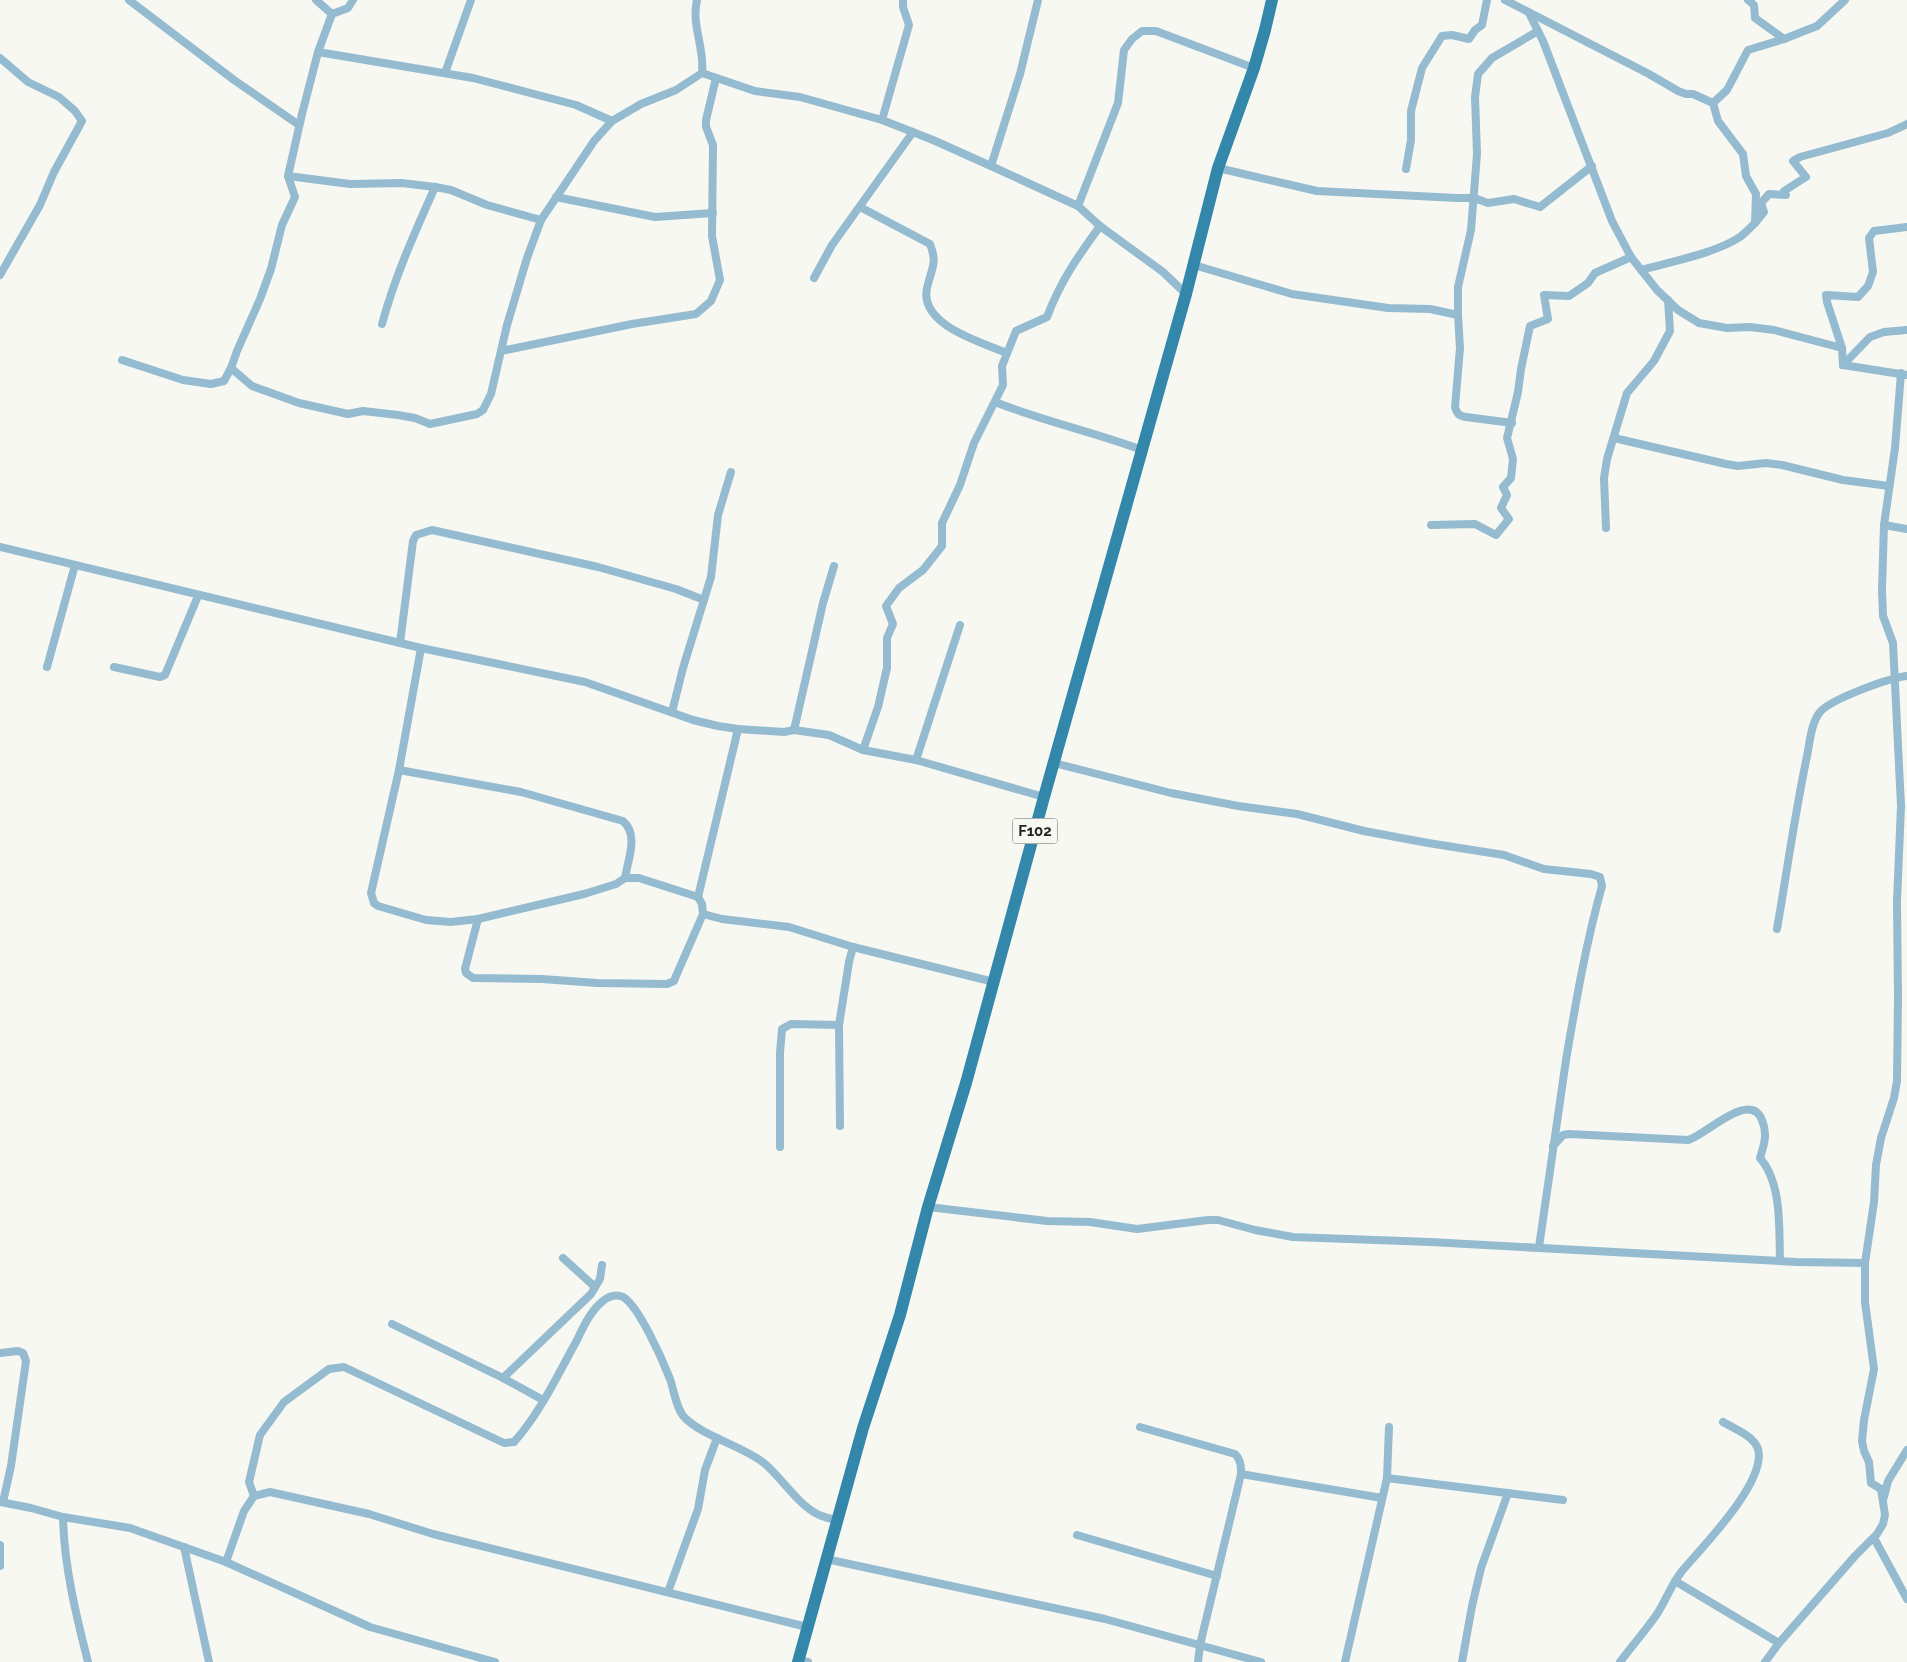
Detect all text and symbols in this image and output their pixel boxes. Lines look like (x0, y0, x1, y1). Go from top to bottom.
road number: F102 (1012, 818, 1058, 844)

